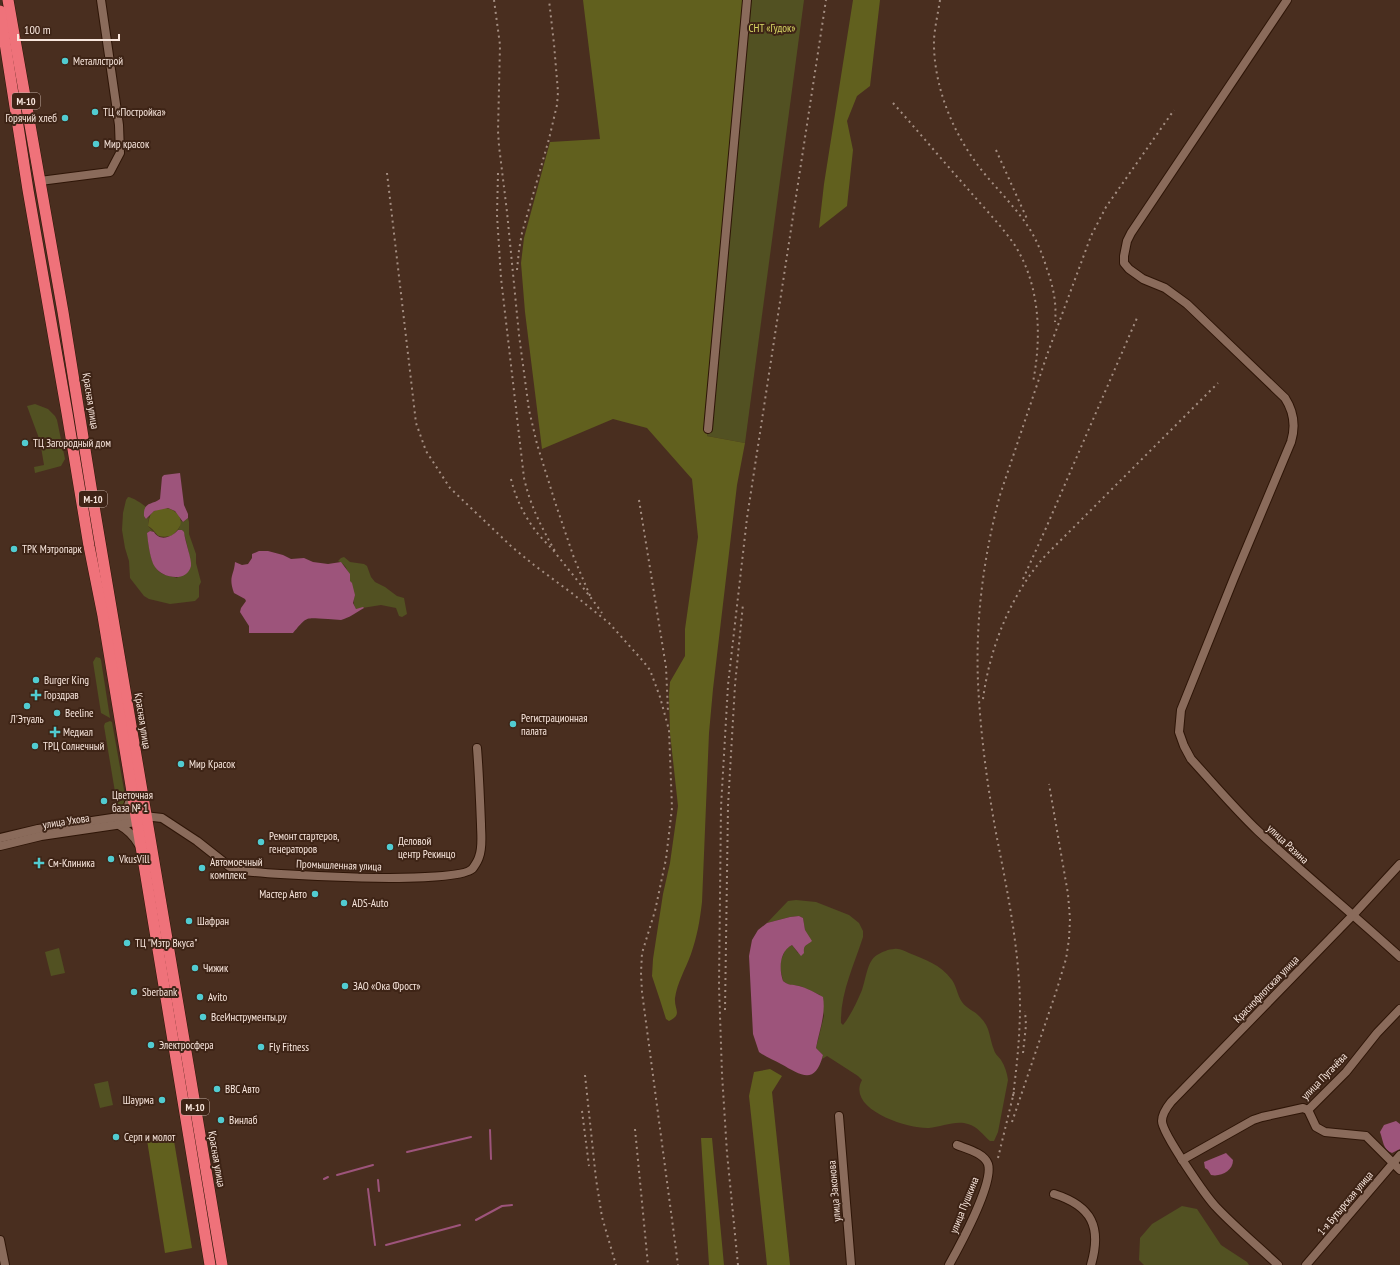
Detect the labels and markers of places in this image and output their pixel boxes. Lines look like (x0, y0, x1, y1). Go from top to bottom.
place label: Металлстрой (73, 54, 123, 68)
marker: Металлстрой (60, 56, 70, 66)
place label: ТЦ «Постройка» (103, 105, 166, 119)
marker: ТЦ «Постройка» (90, 107, 100, 117)
place label: Горячий хлеб (5, 111, 57, 125)
marker: Горячий хлеб (60, 113, 70, 123)
place label: Мир красок (104, 137, 150, 151)
marker: Мир красок (91, 139, 101, 149)
place label: ТЦ Загородный дом (33, 436, 111, 450)
marker: ТЦ Загородный дом (20, 438, 30, 448)
place label: ТРК Мэтропарк (22, 542, 83, 556)
marker: ТРК Мэтропарк (9, 544, 19, 554)
place label: Burger King (44, 673, 89, 687)
marker: Burger King (31, 675, 41, 685)
place label: Горздрав (44, 688, 79, 702)
marker: Горздрав (31, 690, 41, 700)
marker: Л'Этуаль (22, 701, 32, 711)
place label: Beeline (65, 706, 94, 720)
marker: Beeline (52, 708, 62, 718)
place label: Регистрационная палата (521, 711, 587, 738)
place label: Л'Этуаль (9, 712, 44, 726)
marker: Регистрационная палата (508, 719, 518, 729)
place label: Медиал (63, 725, 93, 739)
marker: Медиал (50, 727, 60, 737)
place label: ТРЦ Солнечный (43, 739, 105, 753)
marker: ТРЦ Солнечный (30, 741, 40, 751)
place label: Мир Красок (189, 757, 236, 771)
marker: Мир Красок (176, 759, 186, 769)
place label: Цветочная база № 1 (112, 788, 153, 815)
marker: Цветочная база № 1 (99, 796, 109, 806)
place label: Ремонт стартеров, генераторов (269, 829, 339, 856)
place label: Деловой центр Рекинцо (398, 834, 456, 861)
marker: Ремонт стартеров, генераторов (256, 837, 266, 847)
marker: Деловой центр Рекинцо (385, 842, 395, 852)
place label: VkusVill (118, 852, 150, 866)
marker: VkusVill (106, 854, 116, 864)
place label: Автомоечный комплекс (210, 855, 263, 882)
place label: См-Клиника (48, 856, 95, 870)
marker: См-Клиника (33, 857, 45, 869)
marker: Автомоечный комплекс (197, 863, 207, 873)
place label: Мастер Авто (259, 887, 307, 901)
marker: Мастер Авто (310, 889, 320, 899)
place label: ADS-Auto (352, 896, 389, 910)
marker: ADS-Auto (339, 898, 349, 908)
place label: Шафран (197, 914, 229, 928)
marker: Шафран (184, 916, 194, 926)
place label: ТЦ "Мэтр Вкуса" (135, 936, 197, 950)
marker: ТЦ "Мэтр Вкуса" (122, 938, 132, 948)
place label: Чижик (203, 961, 229, 975)
marker: Чижик (190, 963, 200, 973)
place label: ЗАО «Ока Фрост» (353, 979, 420, 993)
marker: ЗАО «Ока Фрост» (340, 981, 350, 991)
place label: Sberbank (142, 985, 178, 999)
marker: Sberbank (129, 987, 139, 997)
place label: Avito (208, 990, 227, 1004)
marker: Avito (195, 992, 205, 1002)
place label: ВсеИнструменты.ру (211, 1010, 288, 1024)
marker: ВсеИнструменты.ру (198, 1012, 208, 1022)
place label: Электросфера (159, 1038, 214, 1052)
marker: Электросфера (146, 1040, 156, 1050)
place label: Fly Fitness (269, 1040, 309, 1054)
marker: Fly Fitness (256, 1042, 266, 1052)
place label: ВВС Авто (225, 1082, 260, 1096)
marker: ВВС Авто (212, 1084, 222, 1094)
place label: Шаурма (123, 1093, 154, 1107)
marker: Шаурма (157, 1095, 167, 1105)
place label: Винлаб (229, 1113, 258, 1127)
marker: Винлаб (216, 1115, 226, 1125)
place label: Серп и молот (124, 1130, 176, 1144)
marker: Серп и молот (111, 1132, 121, 1142)

